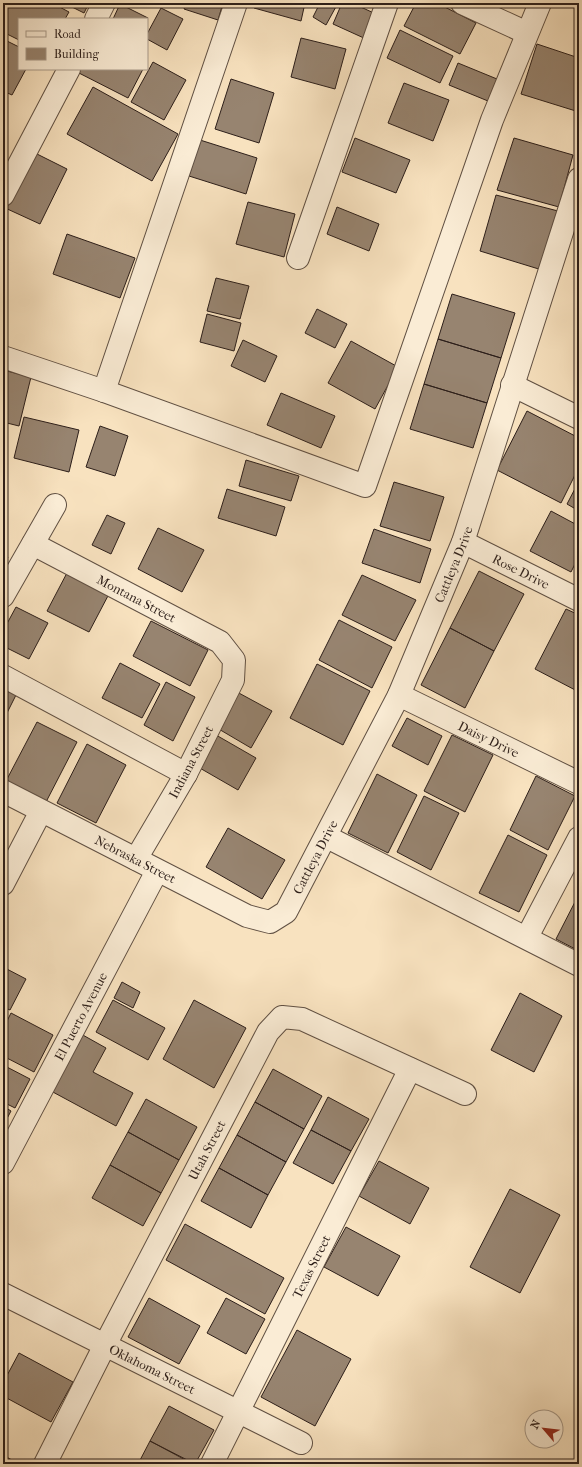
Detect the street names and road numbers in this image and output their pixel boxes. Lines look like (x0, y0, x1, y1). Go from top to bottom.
street label: Cattleya Drive (431, 524, 475, 605)
street label: Rose Drive (490, 551, 553, 592)
street label: Montana Street (95, 571, 179, 625)
street label: Daisy Drive (456, 718, 522, 760)
street label: Indiana Street (166, 723, 217, 801)
street label: Cattleya Drive (289, 817, 340, 896)
street label: Nebraska Street (93, 832, 179, 886)
street label: El Puerto Avenue (51, 969, 110, 1063)
street label: Utah Street (185, 1117, 228, 1183)
street label: Texas Street (289, 1232, 333, 1301)
street label: Oklahoma Street (107, 1341, 198, 1397)

